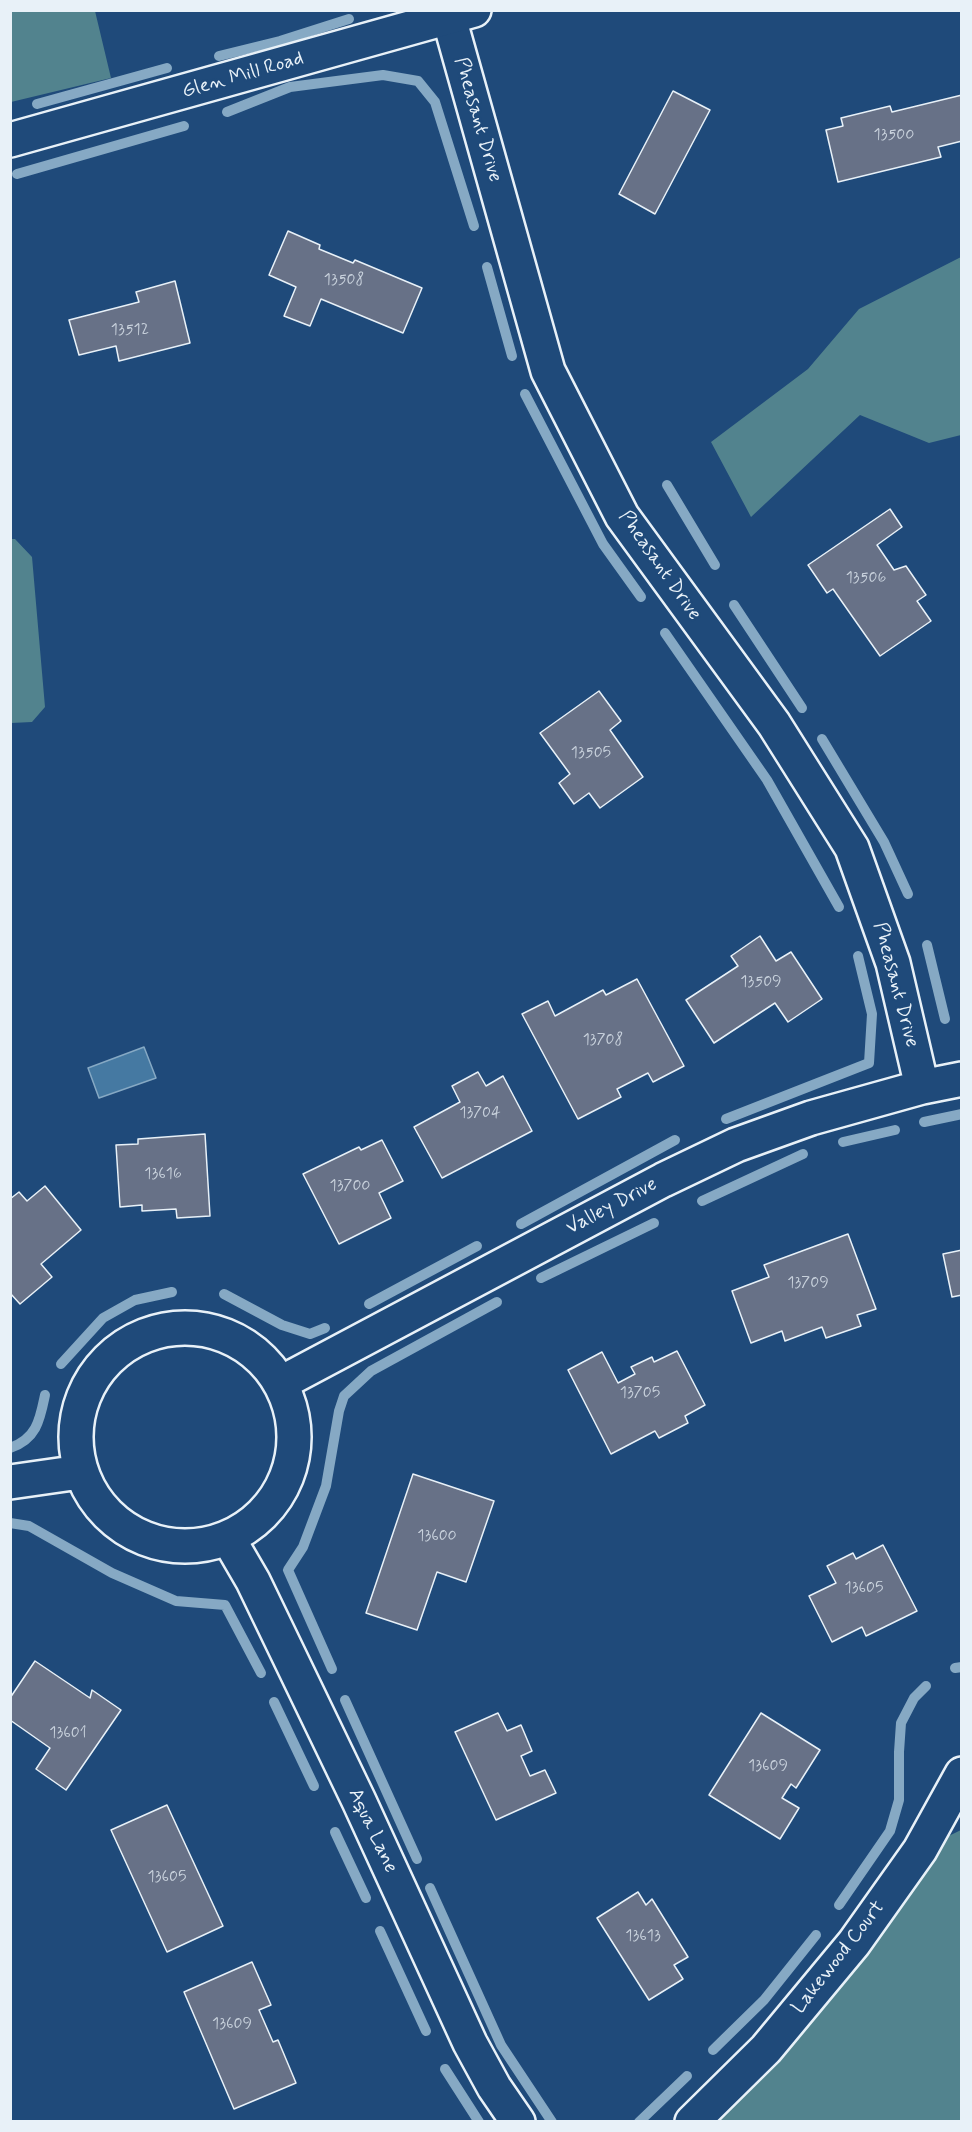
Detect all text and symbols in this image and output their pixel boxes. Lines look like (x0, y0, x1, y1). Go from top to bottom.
street label: Glen Mill Road (179, 47, 307, 105)
street label: Pheasant Drive (448, 55, 506, 185)
house number: 13500 (874, 126, 914, 146)
house number: 13508 (324, 271, 364, 291)
house number: 13512 (111, 321, 149, 341)
street label: Pheasant Drive (612, 506, 706, 626)
house number: 13506 (846, 569, 886, 589)
house number: 13505 (571, 744, 611, 764)
street label: Pheasant Drive (867, 920, 923, 1050)
house number: 13509 (740, 973, 782, 993)
house number: 13708 (583, 1031, 623, 1051)
house number: 13704 (459, 1104, 501, 1124)
house number: 13616 (144, 1165, 182, 1185)
street label: Valley Drive (562, 1173, 662, 1241)
house number: 13700 (330, 1177, 370, 1197)
house number: 13709 (787, 1274, 829, 1294)
house number: 13705 (620, 1384, 660, 1404)
house number: 13600 (417, 1527, 457, 1547)
house number: 13605 (845, 1579, 883, 1599)
house number: 13601 (49, 1724, 87, 1744)
house number: 13609 (748, 1757, 788, 1777)
street label: Aqua Lane (342, 1785, 402, 1877)
house number: 13605 (148, 1868, 186, 1888)
street label: Lakewood Court (787, 1897, 891, 2019)
house number: 13613 (625, 1927, 661, 1947)
house number: 13609 (212, 2015, 252, 2035)

